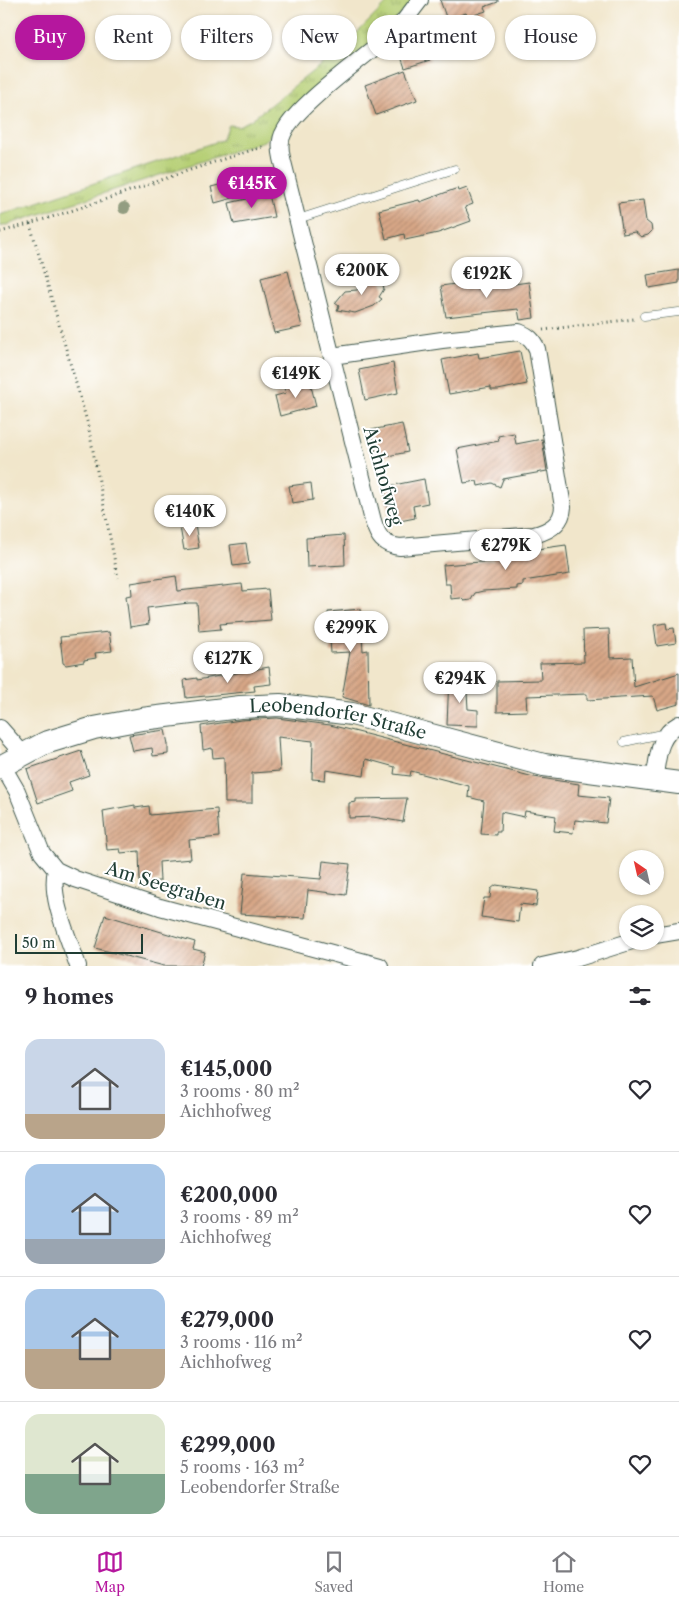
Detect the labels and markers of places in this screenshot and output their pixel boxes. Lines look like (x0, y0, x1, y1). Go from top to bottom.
pin: €145K (217, 166, 287, 209)
pin: €200K (327, 254, 397, 296)
pin: €192K (452, 256, 522, 299)
pin: €149K (261, 356, 331, 399)
pin: €140K (155, 494, 225, 537)
pin: €279K (471, 528, 541, 571)
pin: €299K (316, 610, 386, 653)
pin: €127K (193, 642, 263, 684)
pin: €294K (425, 662, 495, 704)

